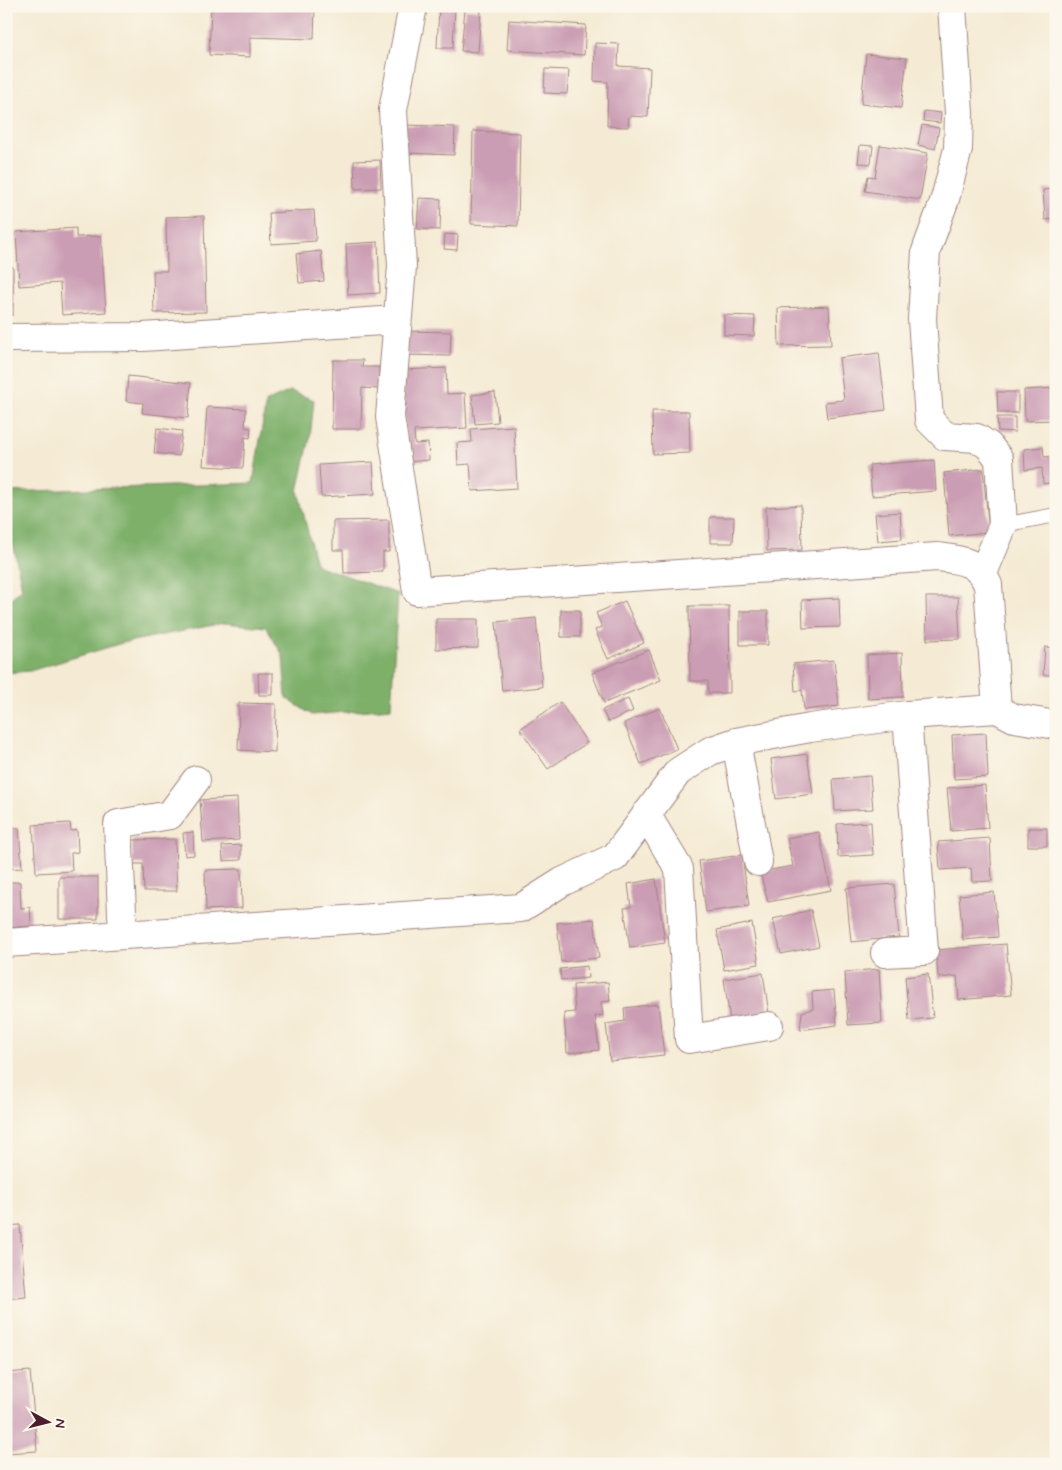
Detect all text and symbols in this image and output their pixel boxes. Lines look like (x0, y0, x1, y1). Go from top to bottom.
north arrow (22, 1398, 72, 1448)
text: N (50, 1418, 69, 1429)

